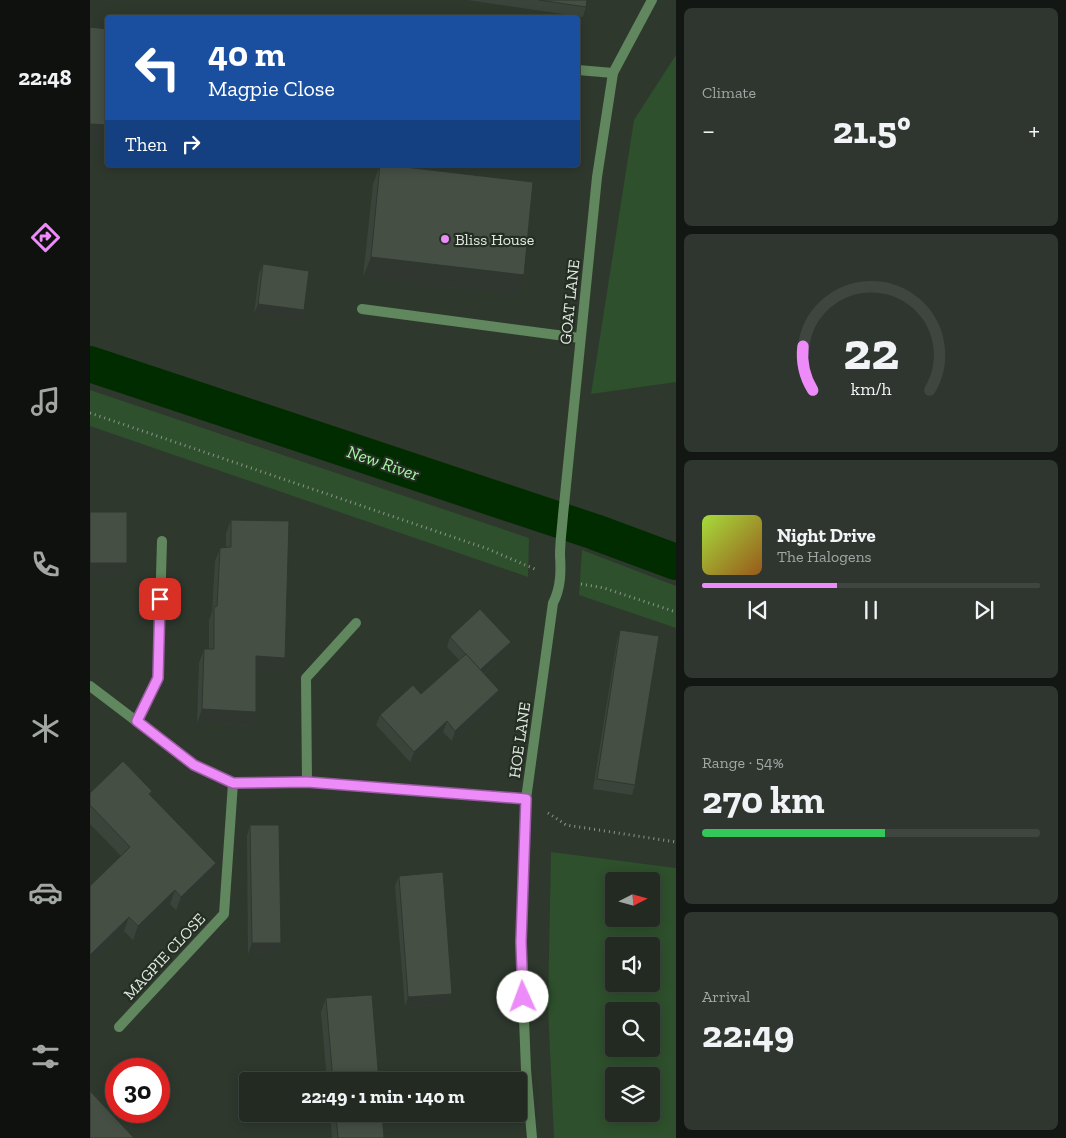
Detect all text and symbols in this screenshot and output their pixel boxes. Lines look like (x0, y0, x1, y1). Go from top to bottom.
text: 40 m (208, 33, 285, 75)
icon: left (125, 35, 190, 100)
text: 22:48 (18, 64, 72, 91)
text: Magpie Close (208, 75, 335, 102)
text: Climate (702, 83, 756, 102)
text: 21.5° (833, 107, 911, 153)
text: − (702, 114, 715, 147)
text: + (1028, 114, 1040, 147)
icon: right (177, 130, 205, 158)
text: Then (125, 133, 167, 156)
icon: directions (28, 220, 63, 255)
place label: Bliss House (455, 230, 534, 249)
marker: Bliss House (439, 233, 451, 245)
street label: GOAT LANE (556, 259, 583, 345)
text: 22 (843, 320, 899, 382)
text: km/h (851, 378, 891, 400)
icon: music (28, 384, 63, 419)
water label: New River (344, 440, 423, 486)
text: Night Drive (777, 524, 876, 547)
icon: phone (28, 547, 63, 582)
text: The Halogens (777, 547, 872, 566)
pin (139, 578, 181, 620)
icon: arrive (146, 585, 174, 613)
icon: previous (744, 596, 772, 624)
icon: pause (857, 596, 885, 624)
icon: next (970, 596, 998, 624)
street label: HOE LANE (505, 701, 534, 779)
icon: climate (28, 711, 63, 746)
text: Range · 54% (702, 753, 784, 772)
text: 270 km (702, 777, 825, 823)
north arrow (605, 872, 660, 928)
map controls (605, 872, 660, 1122)
icon: car (28, 875, 63, 910)
street label: MAGPIE CLOSE (120, 909, 209, 1003)
button: sound (605, 937, 660, 992)
position arrow (496, 970, 548, 1022)
text: Arrival (702, 987, 750, 1006)
button: search (605, 1002, 660, 1057)
text: 22:49 (702, 1011, 794, 1057)
icon: filters (28, 1039, 63, 1074)
speed limit sign: 30 (105, 1058, 170, 1123)
button: layers (605, 1067, 660, 1122)
text: 22:49 · 1 min · 140 m (301, 1085, 465, 1108)

